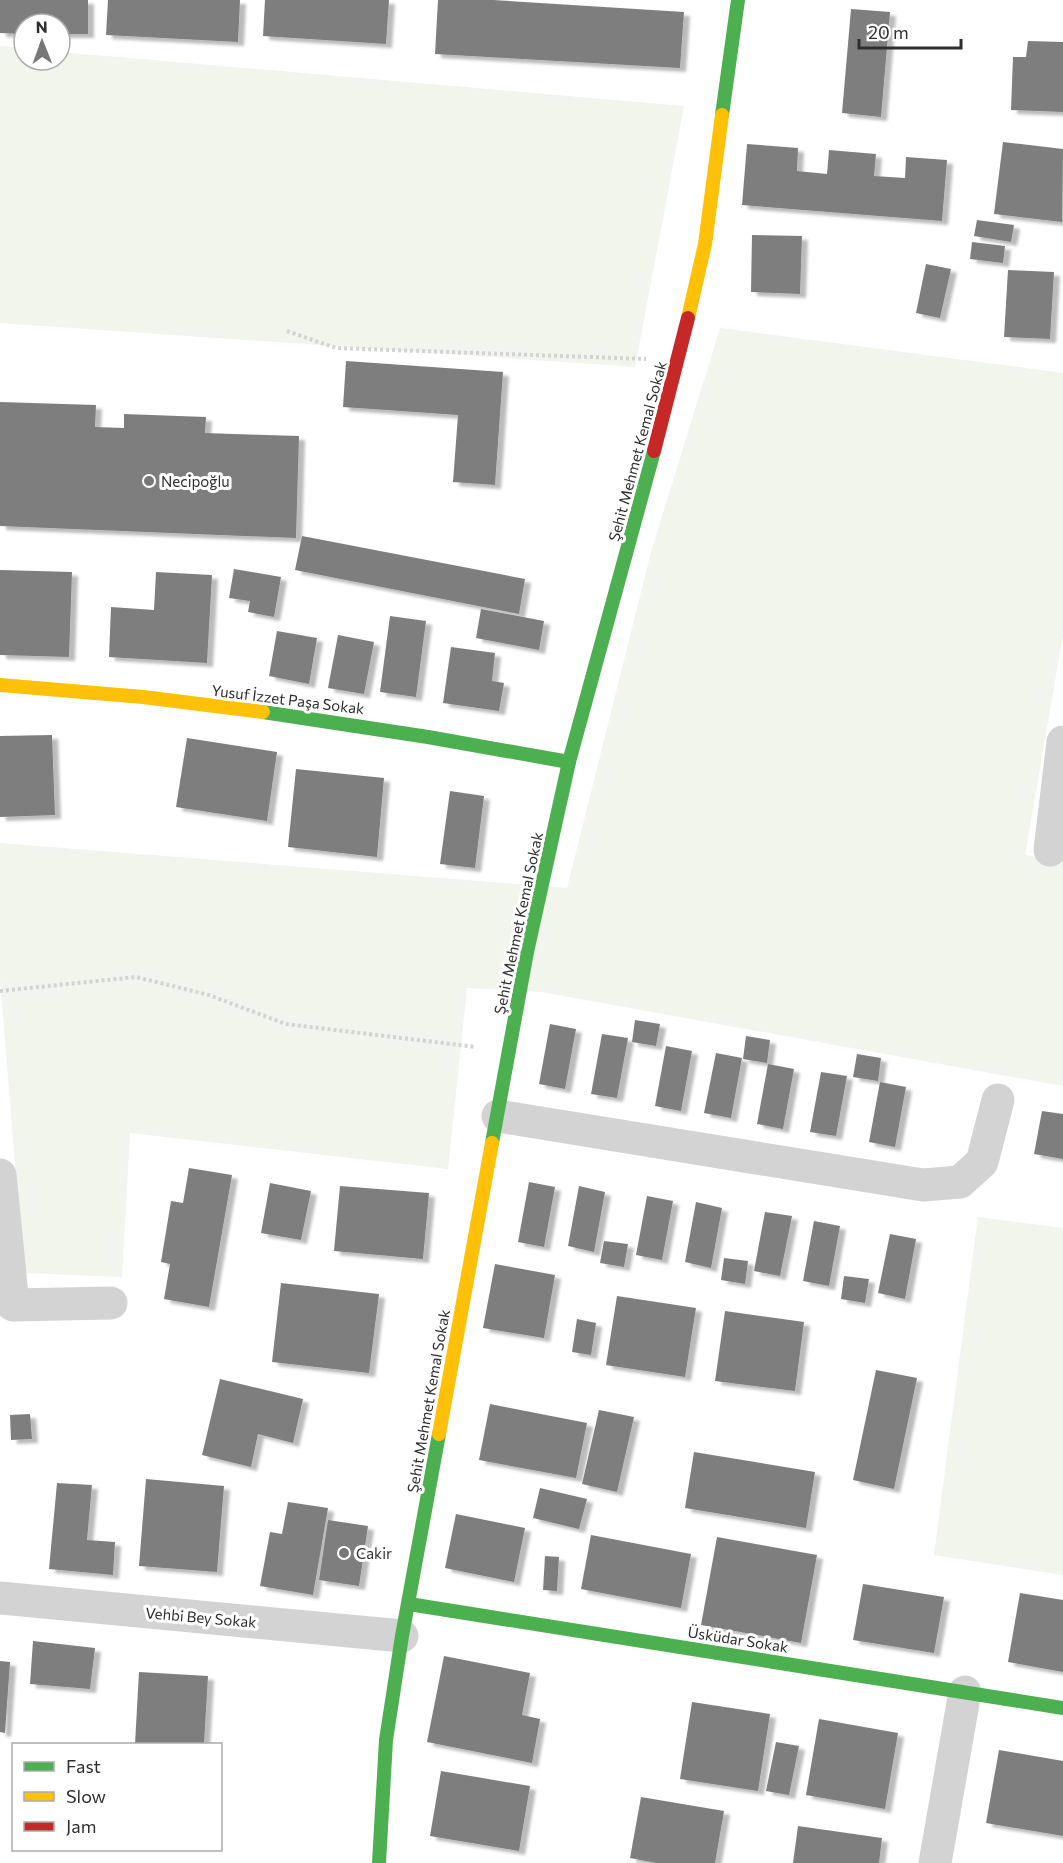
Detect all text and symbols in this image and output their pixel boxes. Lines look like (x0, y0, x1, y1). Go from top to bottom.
north arrow (12, 12, 72, 72)
scale bar (859, 12, 961, 50)
text: N (36, 17, 48, 36)
text: 20 m (868, 21, 909, 43)
street label: Şehit Mehmet Kemal Sokak (604, 359, 670, 543)
place label: Necipoğlu (161, 472, 230, 490)
marker: Necipoğlu (142, 474, 156, 488)
street label: Yusuf İzzet Paşa Sokak (211, 681, 365, 717)
street label: Şehit Mehmet Kemal Sokak (490, 830, 546, 1016)
street label: Şehit Mehmet Kemal Sokak (403, 1308, 453, 1494)
place label: Cakir (356, 1544, 392, 1562)
marker: Cakir (337, 1546, 351, 1560)
street label: Vehbi Bey Sokak (145, 1603, 257, 1631)
street label: Üsküdar Sokak (686, 1622, 790, 1656)
legend (12, 1743, 222, 1851)
text: Fast (66, 1755, 101, 1777)
text: Slow (66, 1785, 106, 1807)
text: Jam (66, 1815, 96, 1837)

